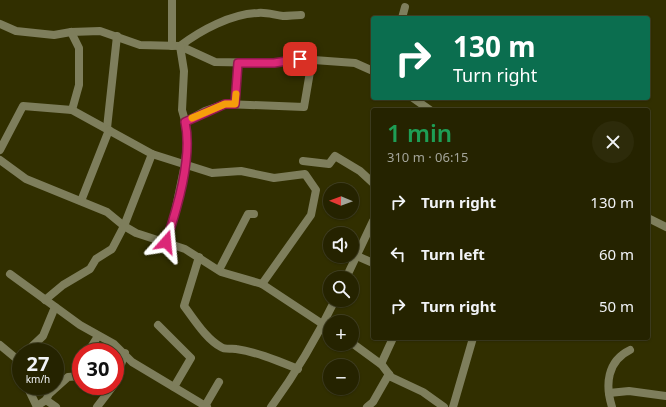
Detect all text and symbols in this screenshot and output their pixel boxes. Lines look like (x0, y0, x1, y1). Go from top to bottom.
text: 130 m (453, 27, 536, 65)
icon: right (387, 32, 439, 84)
pin (283, 42, 317, 76)
icon: arrive (289, 48, 311, 70)
text: Turn right (453, 63, 537, 87)
text: 1 min (387, 116, 452, 149)
button: close (592, 121, 634, 163)
text: 310 m · 06:15 (387, 148, 468, 166)
north arrow (323, 183, 359, 219)
map controls (323, 183, 359, 395)
icon: right (387, 191, 409, 213)
text: Turn right (421, 192, 496, 212)
text: 130 m (590, 192, 634, 212)
position arrow (145, 221, 187, 263)
button: sound (323, 227, 359, 263)
icon: left (387, 243, 409, 265)
text: Turn left (421, 244, 485, 264)
text: 60 m (599, 244, 634, 264)
button: search (323, 271, 359, 307)
icon: right (387, 295, 409, 317)
text: Turn right (421, 296, 496, 316)
text: 50 m (599, 296, 634, 316)
button: + (323, 315, 359, 351)
speed limit sign: 30 (72, 343, 124, 395)
text: 27 (27, 350, 49, 377)
button: − (323, 359, 359, 395)
text: km/h (26, 372, 50, 386)

